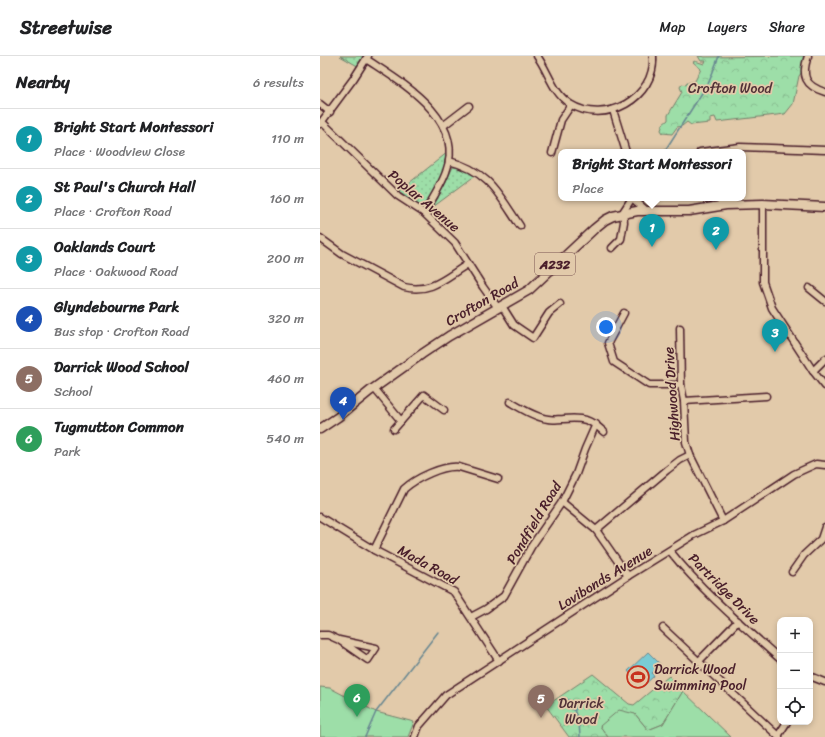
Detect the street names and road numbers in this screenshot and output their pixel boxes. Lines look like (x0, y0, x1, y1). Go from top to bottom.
street label: Poplar Avenue (382, 163, 466, 239)
road number: A232 (535, 253, 575, 275)
street label: Crofton Road (440, 270, 525, 333)
street label: Highwood Drive (656, 346, 688, 442)
street label: Pondfield Road (499, 475, 569, 569)
street label: Mada Road (393, 538, 464, 593)
street label: Lovibonds Avenue (553, 539, 658, 617)
street label: Partridge Drive (682, 547, 766, 631)

